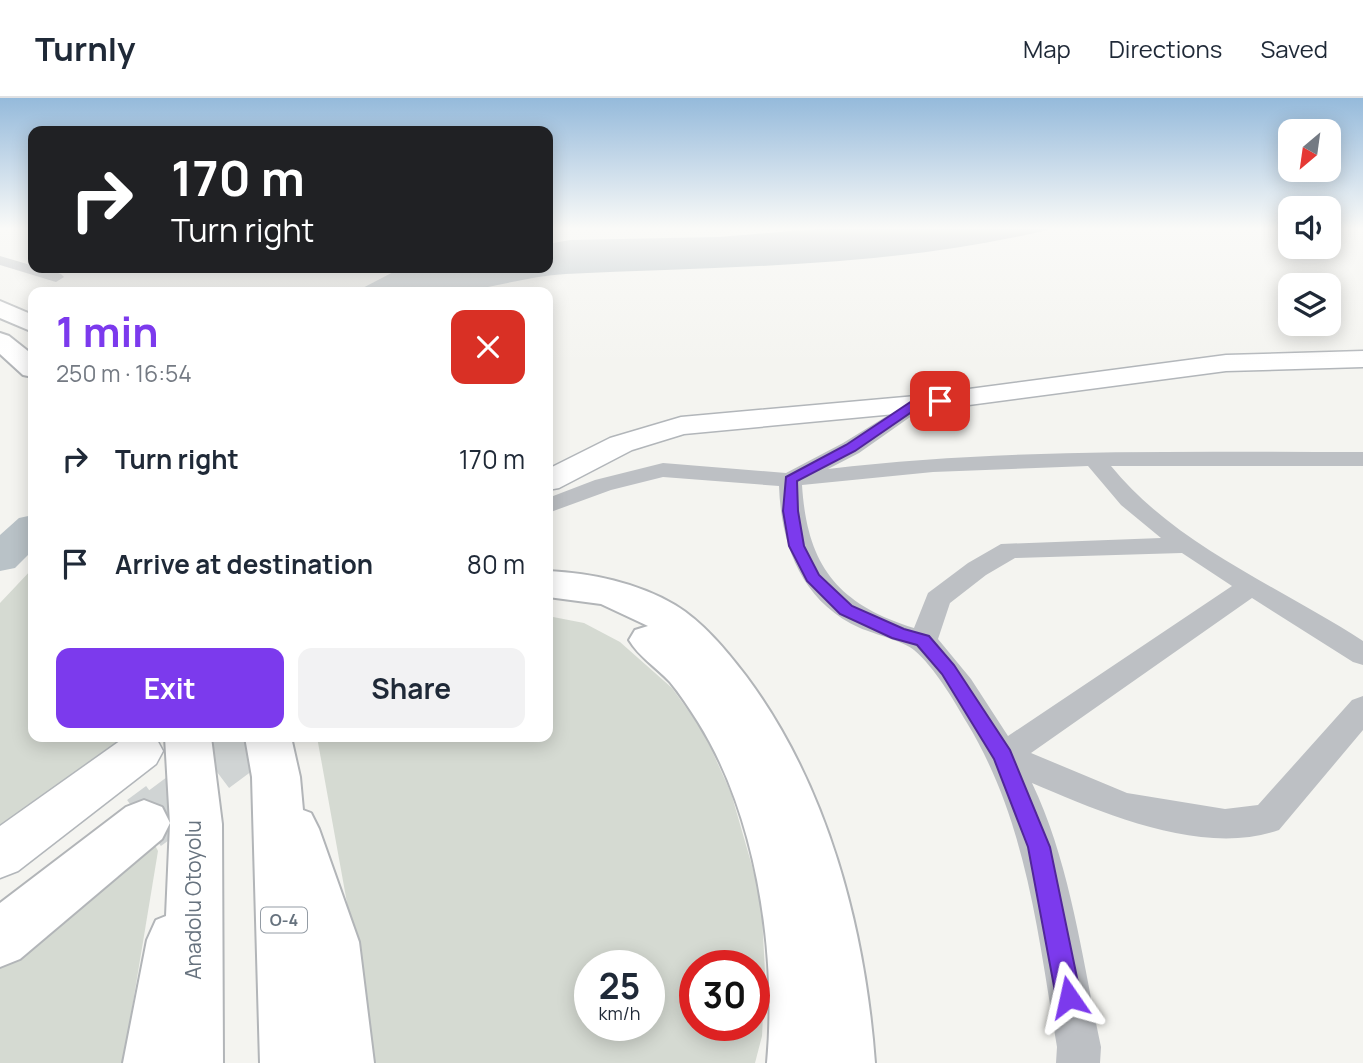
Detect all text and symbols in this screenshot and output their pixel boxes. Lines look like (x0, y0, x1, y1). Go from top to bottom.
text: Turnly (35, 26, 136, 71)
text: Map (1023, 32, 1071, 65)
text: Directions (1109, 32, 1222, 65)
text: Saved (1260, 32, 1328, 65)
north arrow (1278, 119, 1340, 182)
map controls (1278, 119, 1341, 336)
text: 170 m (171, 144, 305, 211)
icon: right (56, 154, 147, 245)
button: sound (1278, 196, 1341, 259)
text: Turn right (171, 208, 314, 252)
button: layers (1278, 273, 1341, 336)
text: 1 min (56, 302, 159, 360)
button: close (451, 310, 525, 384)
text: 250 m · 16:54 (56, 357, 192, 389)
pin (910, 371, 970, 431)
icon: arrive (921, 382, 959, 420)
icon: right (56, 440, 94, 478)
text: Turn right (115, 441, 239, 477)
text: 170 m (459, 441, 525, 477)
icon: arrive (56, 545, 94, 583)
text: Arrive at destination (115, 546, 373, 582)
text: 80 m (467, 546, 525, 582)
button: Exit (56, 648, 284, 728)
button: Share (298, 648, 525, 728)
street label: Anadolu Otoyolu (179, 820, 207, 980)
road number: O-4 (261, 908, 307, 932)
speed limit sign: 30 (679, 950, 770, 1041)
position arrow (1032, 960, 1106, 1034)
text: 25 (599, 962, 640, 1010)
text: km/h (599, 1001, 640, 1025)

